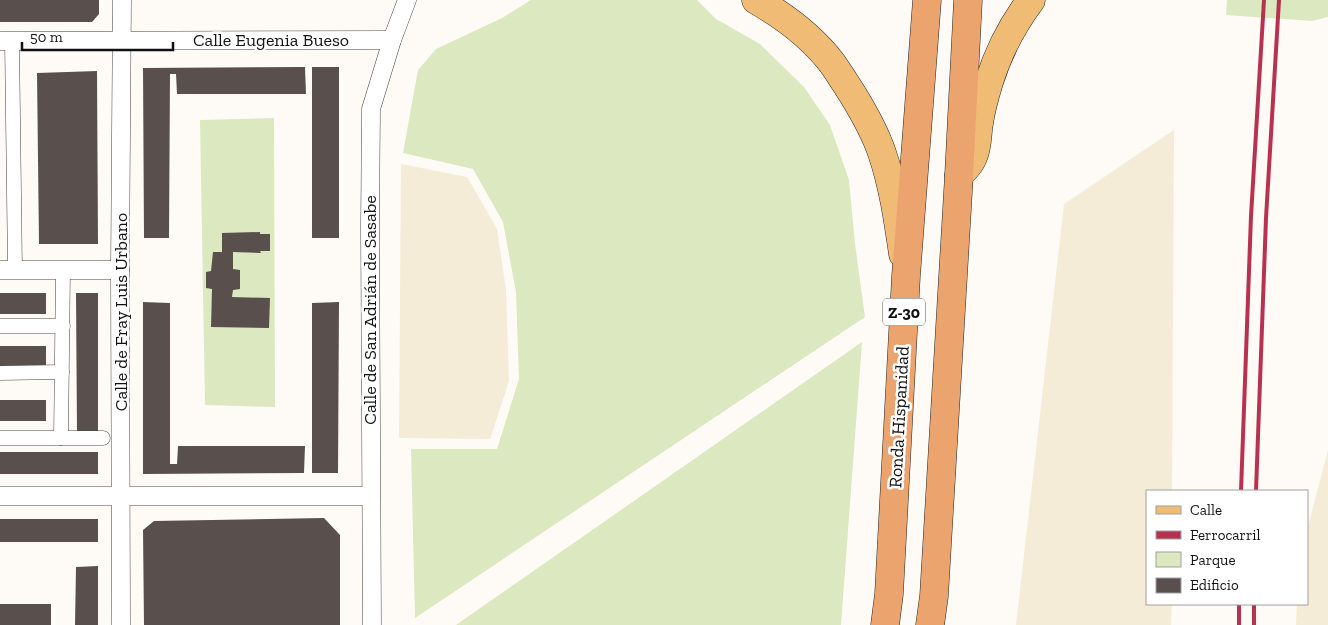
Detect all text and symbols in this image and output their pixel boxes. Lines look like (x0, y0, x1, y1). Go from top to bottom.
scale bar (22, 20, 174, 52)
text: 50 m (30, 28, 63, 46)
street label: Calle Eugenia Bueso (193, 29, 349, 51)
street label: Calle de San Adrián de Sasabe (359, 195, 381, 425)
street label: Calle de Fray Luis Urbano (110, 213, 132, 411)
road number: Z-30 (883, 298, 925, 326)
street label: Ronda Hispanidad (884, 345, 914, 488)
legend (1146, 490, 1308, 605)
text: Calle (1190, 501, 1222, 519)
text: Ferrocarril (1190, 526, 1260, 544)
text: Parque (1190, 551, 1236, 569)
text: Edificio (1190, 576, 1239, 594)

